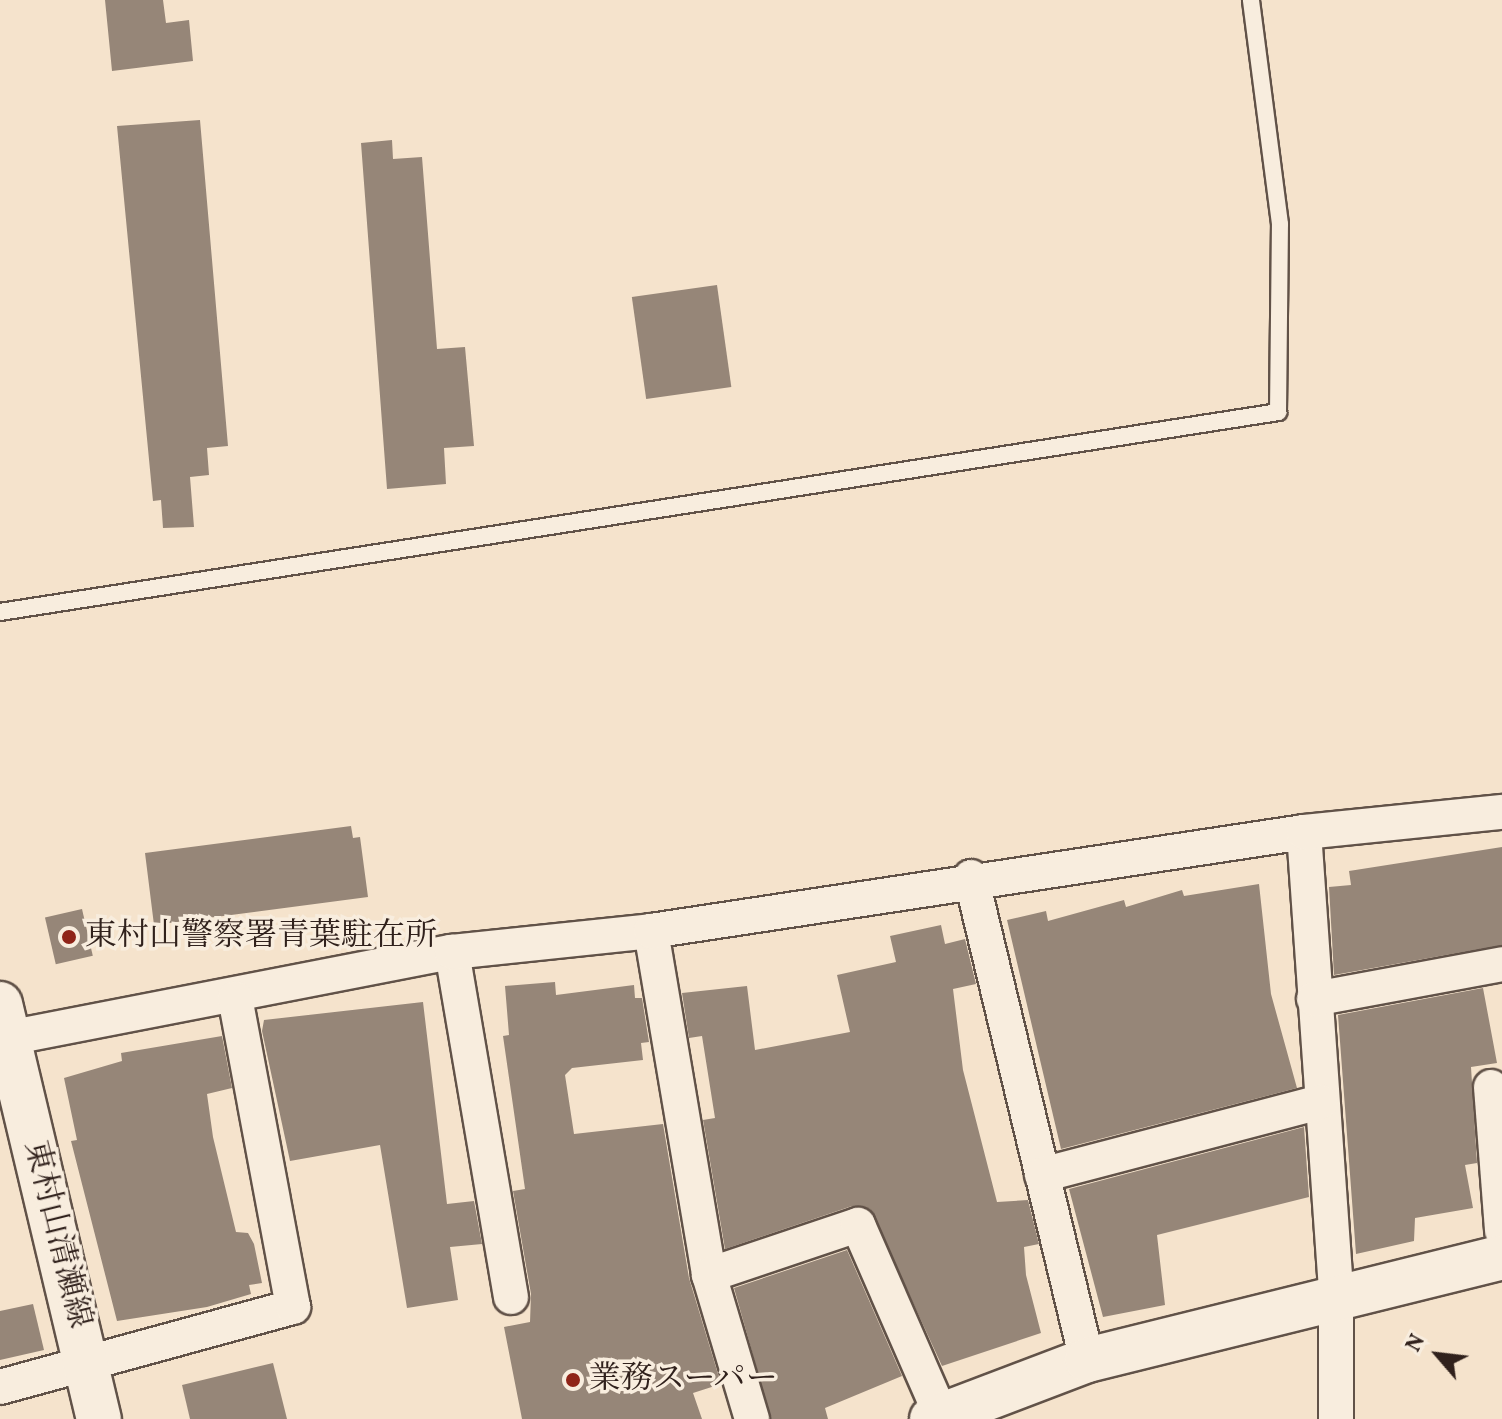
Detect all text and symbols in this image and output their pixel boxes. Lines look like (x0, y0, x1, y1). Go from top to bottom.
place label: 東村山警察署青葉駐在所 (85, 918, 437, 956)
marker: 東村山警察署青葉駐在所 (60, 928, 78, 946)
street label: 東村山清瀬線 (14, 1137, 98, 1333)
north arrow (1398, 1315, 1478, 1395)
text: N (1399, 1329, 1434, 1358)
place label: 業務スーパー (589, 1361, 779, 1399)
marker: 業務スーパー (564, 1371, 582, 1389)

